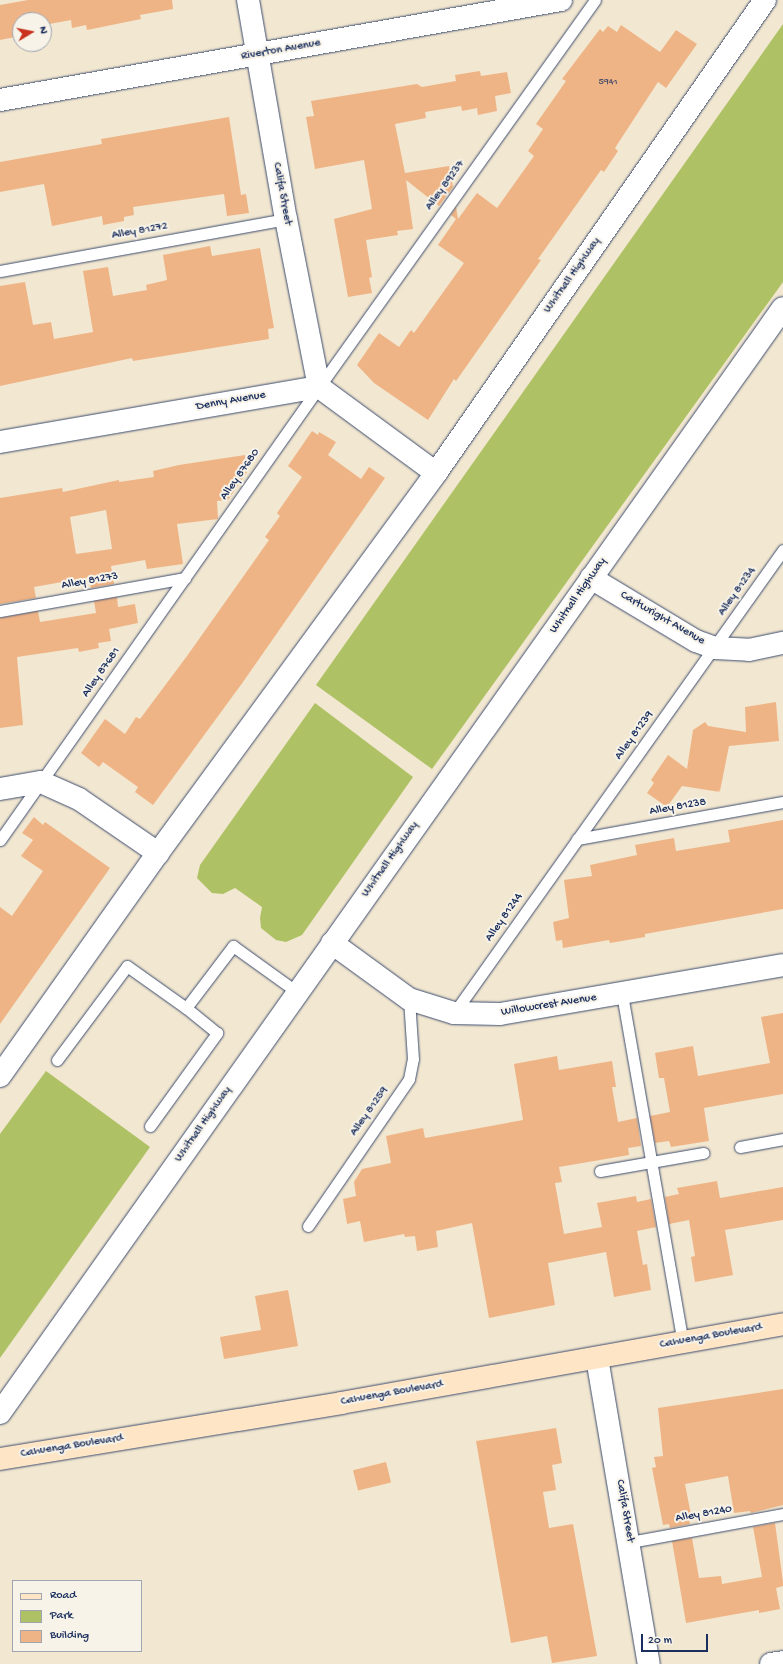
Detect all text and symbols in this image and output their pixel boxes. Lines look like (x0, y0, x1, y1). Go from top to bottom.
north arrow (12, 12, 52, 52)
text: N (36, 26, 49, 35)
street label: Riverton Avenue (240, 37, 322, 65)
house number: 5941 (598, 77, 618, 89)
street label: Alley 89237 (423, 158, 469, 214)
street label: Califa Street (268, 161, 294, 227)
street label: Alley 81272 (111, 220, 169, 244)
street label: Whitnall Highway (542, 235, 604, 317)
street label: Denny Avenue (195, 389, 267, 415)
street label: Alley 87680 (218, 446, 264, 504)
street label: Whitnall Highway (548, 555, 610, 637)
street label: Alley 81234 (716, 565, 760, 619)
street label: Alley 81273 (61, 570, 119, 594)
street label: Cartwright Avenue (617, 589, 707, 649)
street label: Alley 87681 (80, 645, 124, 701)
street label: Alley 81239 (612, 709, 658, 763)
street label: Alley 81238 (648, 796, 708, 820)
street label: Whitnall Highway (360, 819, 422, 901)
street label: Alley 81244 (483, 891, 527, 945)
street label: Willowcrest Avenue (500, 991, 598, 1021)
street label: Whitnall Highway (173, 1084, 235, 1166)
street label: Alley 81259 (348, 1085, 392, 1139)
street label: Cahuenga Boulevard (659, 1321, 763, 1353)
street label: Cahuenga Boulevard (340, 1378, 444, 1410)
street label: Cahuenga Boulevard (20, 1432, 124, 1462)
street label: Califa Street (611, 1478, 637, 1544)
street label: Alley 81240 (675, 1503, 733, 1527)
legend (12, 1580, 142, 1652)
text: Road (50, 1589, 76, 1603)
text: Park (50, 1609, 73, 1623)
scale bar (643, 1626, 710, 1652)
text: Building (50, 1629, 89, 1643)
text: 20 m (648, 1634, 672, 1648)

